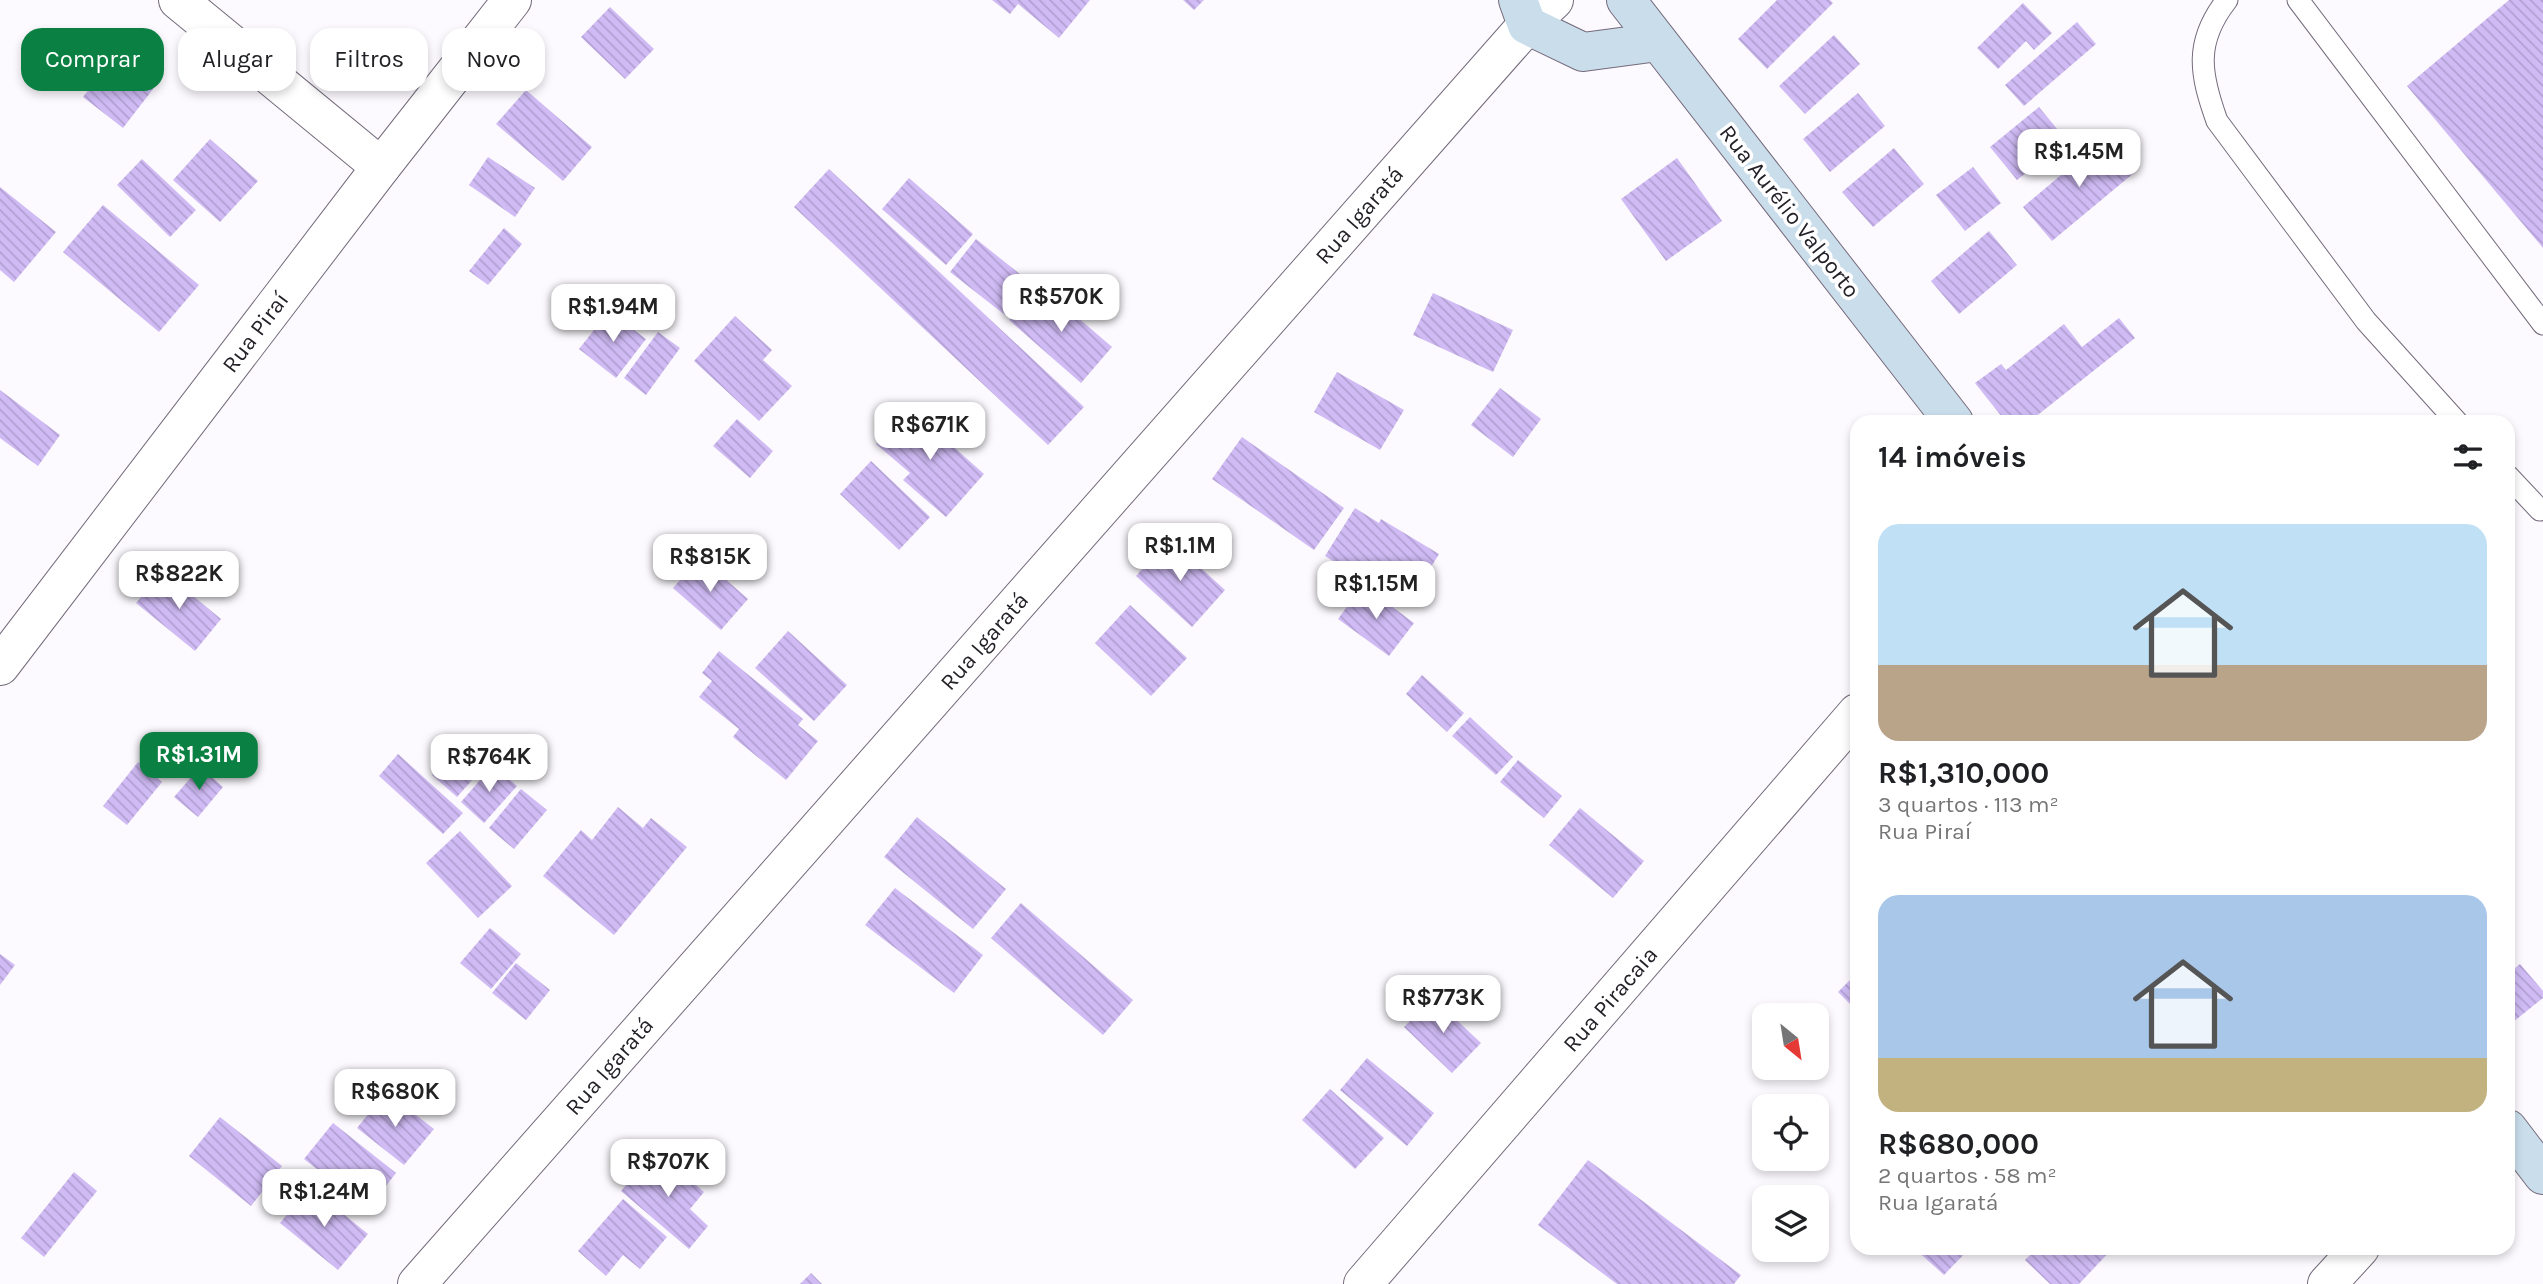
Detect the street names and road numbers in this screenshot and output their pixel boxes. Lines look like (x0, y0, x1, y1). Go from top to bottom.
street label: Rua Aurélio Valporto (1714, 120, 1865, 303)
street label: Rua Igaratá (1310, 161, 1409, 270)
street label: Rua Piraí (216, 287, 294, 378)
street label: Rua Igaratá (935, 587, 1034, 696)
street label: Rua Piracaia (1557, 941, 1663, 1058)
street label: Rua Igaratá (560, 1012, 659, 1121)

